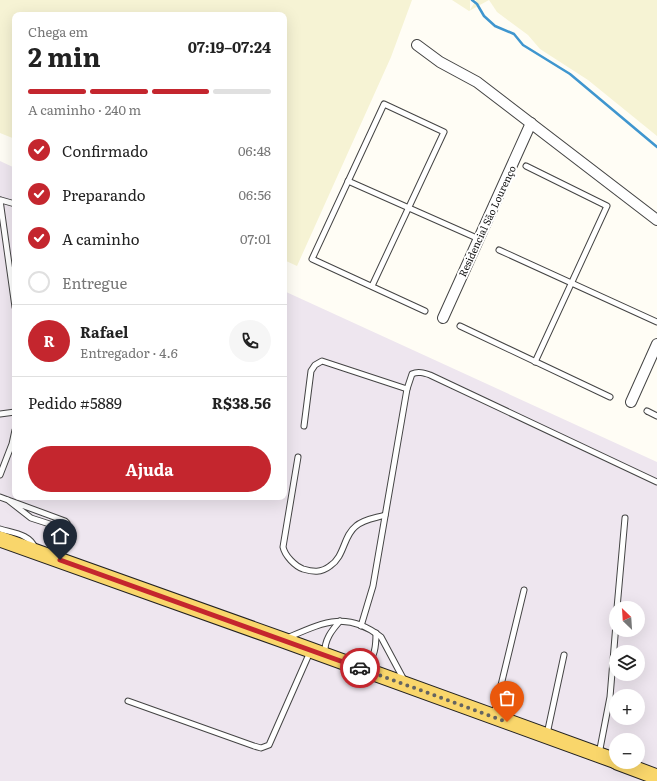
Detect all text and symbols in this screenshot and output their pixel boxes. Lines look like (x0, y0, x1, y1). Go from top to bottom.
text: Chega em (28, 22, 88, 41)
text: 07:19–07:24 (188, 35, 271, 58)
text: 2 min (28, 36, 101, 75)
text: A caminho · 240 m (28, 100, 141, 119)
icon: check (28, 139, 50, 161)
text: Confirmado (62, 139, 148, 162)
text: 06:48 (238, 141, 271, 160)
street label: Residencial São Lourenço (454, 163, 519, 279)
icon: check (28, 183, 50, 205)
text: Preparando (62, 183, 146, 206)
text: 06:56 (239, 185, 271, 204)
icon: check (28, 227, 50, 249)
text: A caminho (62, 227, 140, 250)
text: 07:01 (240, 229, 271, 248)
text: Entregue (62, 271, 127, 294)
text: Rafael (80, 320, 128, 343)
button: phone (229, 320, 271, 362)
text: R (43, 329, 55, 352)
text: Entregador · 4.6 (80, 343, 178, 362)
text: Pedido #5889 (28, 391, 122, 414)
text: R$38.56 (212, 391, 271, 414)
button: Ajuda (28, 446, 271, 492)
pin (43, 519, 77, 560)
icon: home (49, 525, 71, 547)
north arrow (609, 601, 645, 637)
map controls (609, 601, 645, 769)
button: layers (609, 645, 645, 681)
courier (340, 648, 380, 688)
icon: car (349, 657, 371, 679)
pin (490, 681, 524, 722)
icon: bag (496, 687, 518, 709)
button: + (609, 689, 645, 725)
button: − (609, 733, 645, 769)

